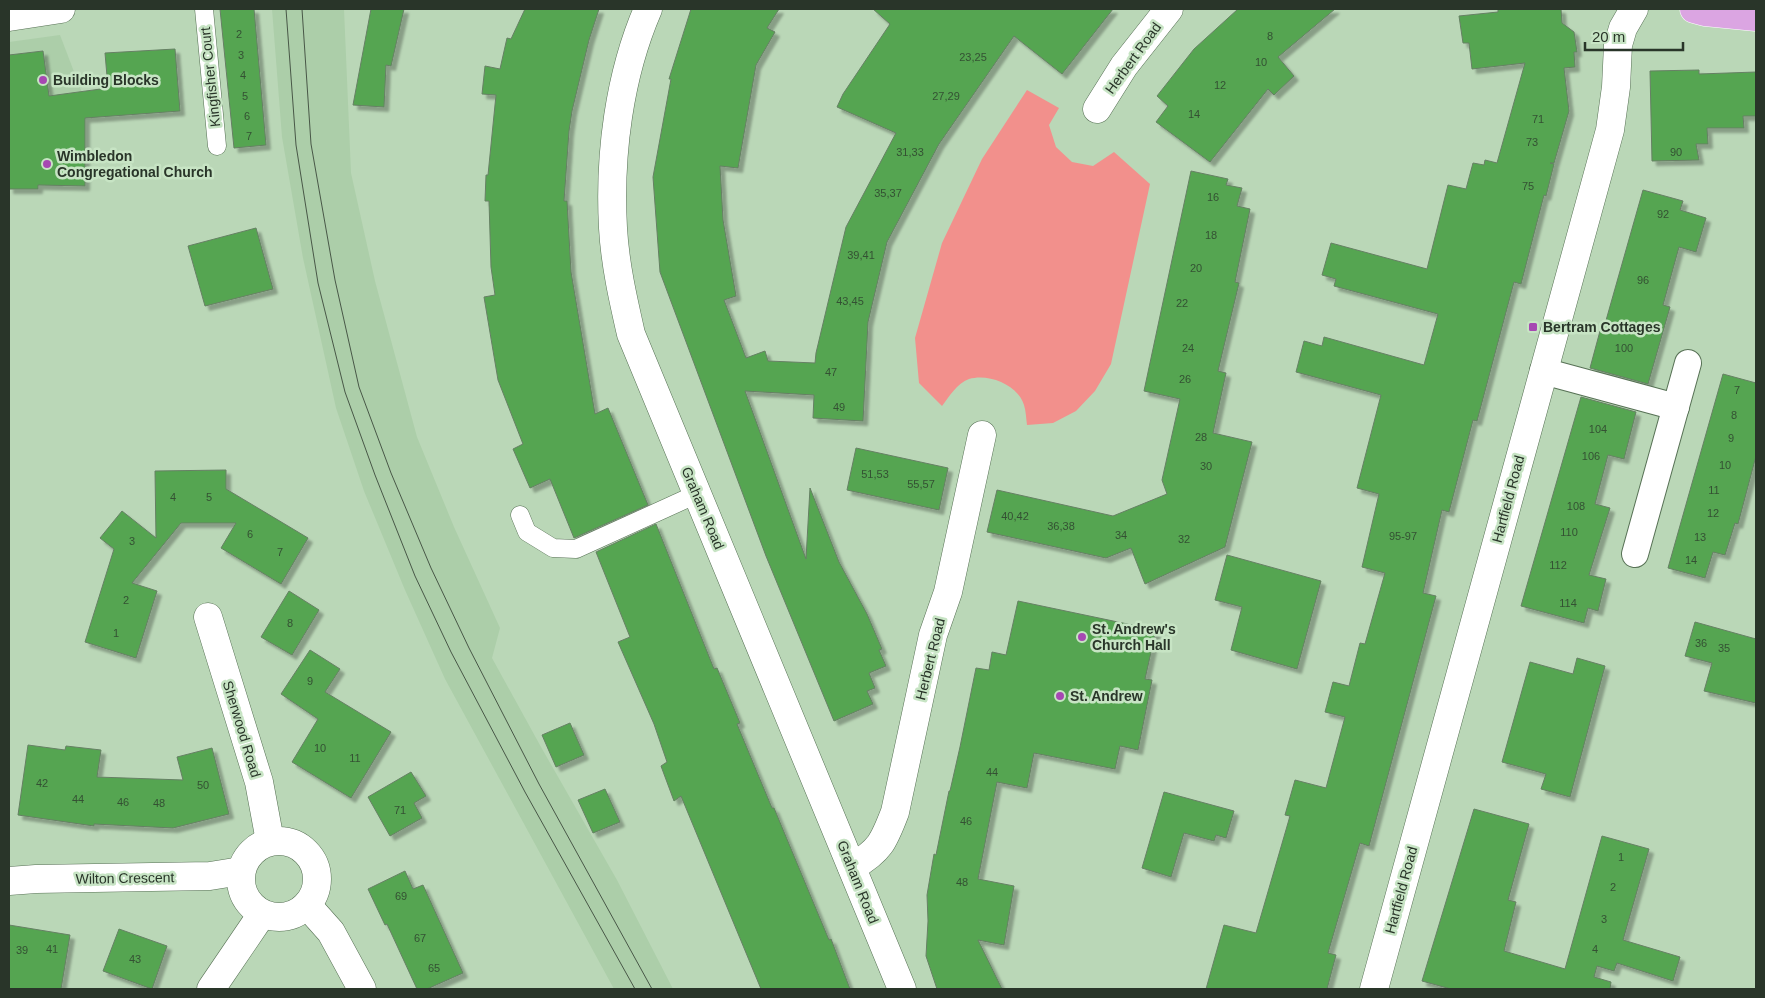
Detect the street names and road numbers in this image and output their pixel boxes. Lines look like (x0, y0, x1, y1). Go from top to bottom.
street label: Herbert Road (1102, 19, 1164, 97)
street label: Kingfisher Court (197, 26, 223, 128)
street label: Hartfield Road (1489, 454, 1527, 544)
street label: Graham Road (678, 464, 728, 552)
street label: Herbert Road (912, 616, 948, 702)
street label: Sherwood Road (220, 679, 264, 779)
street label: Graham Road (834, 838, 882, 926)
street label: Hartfield Road (1382, 845, 1420, 935)
street label: Wilton Crescent (75, 869, 175, 887)

